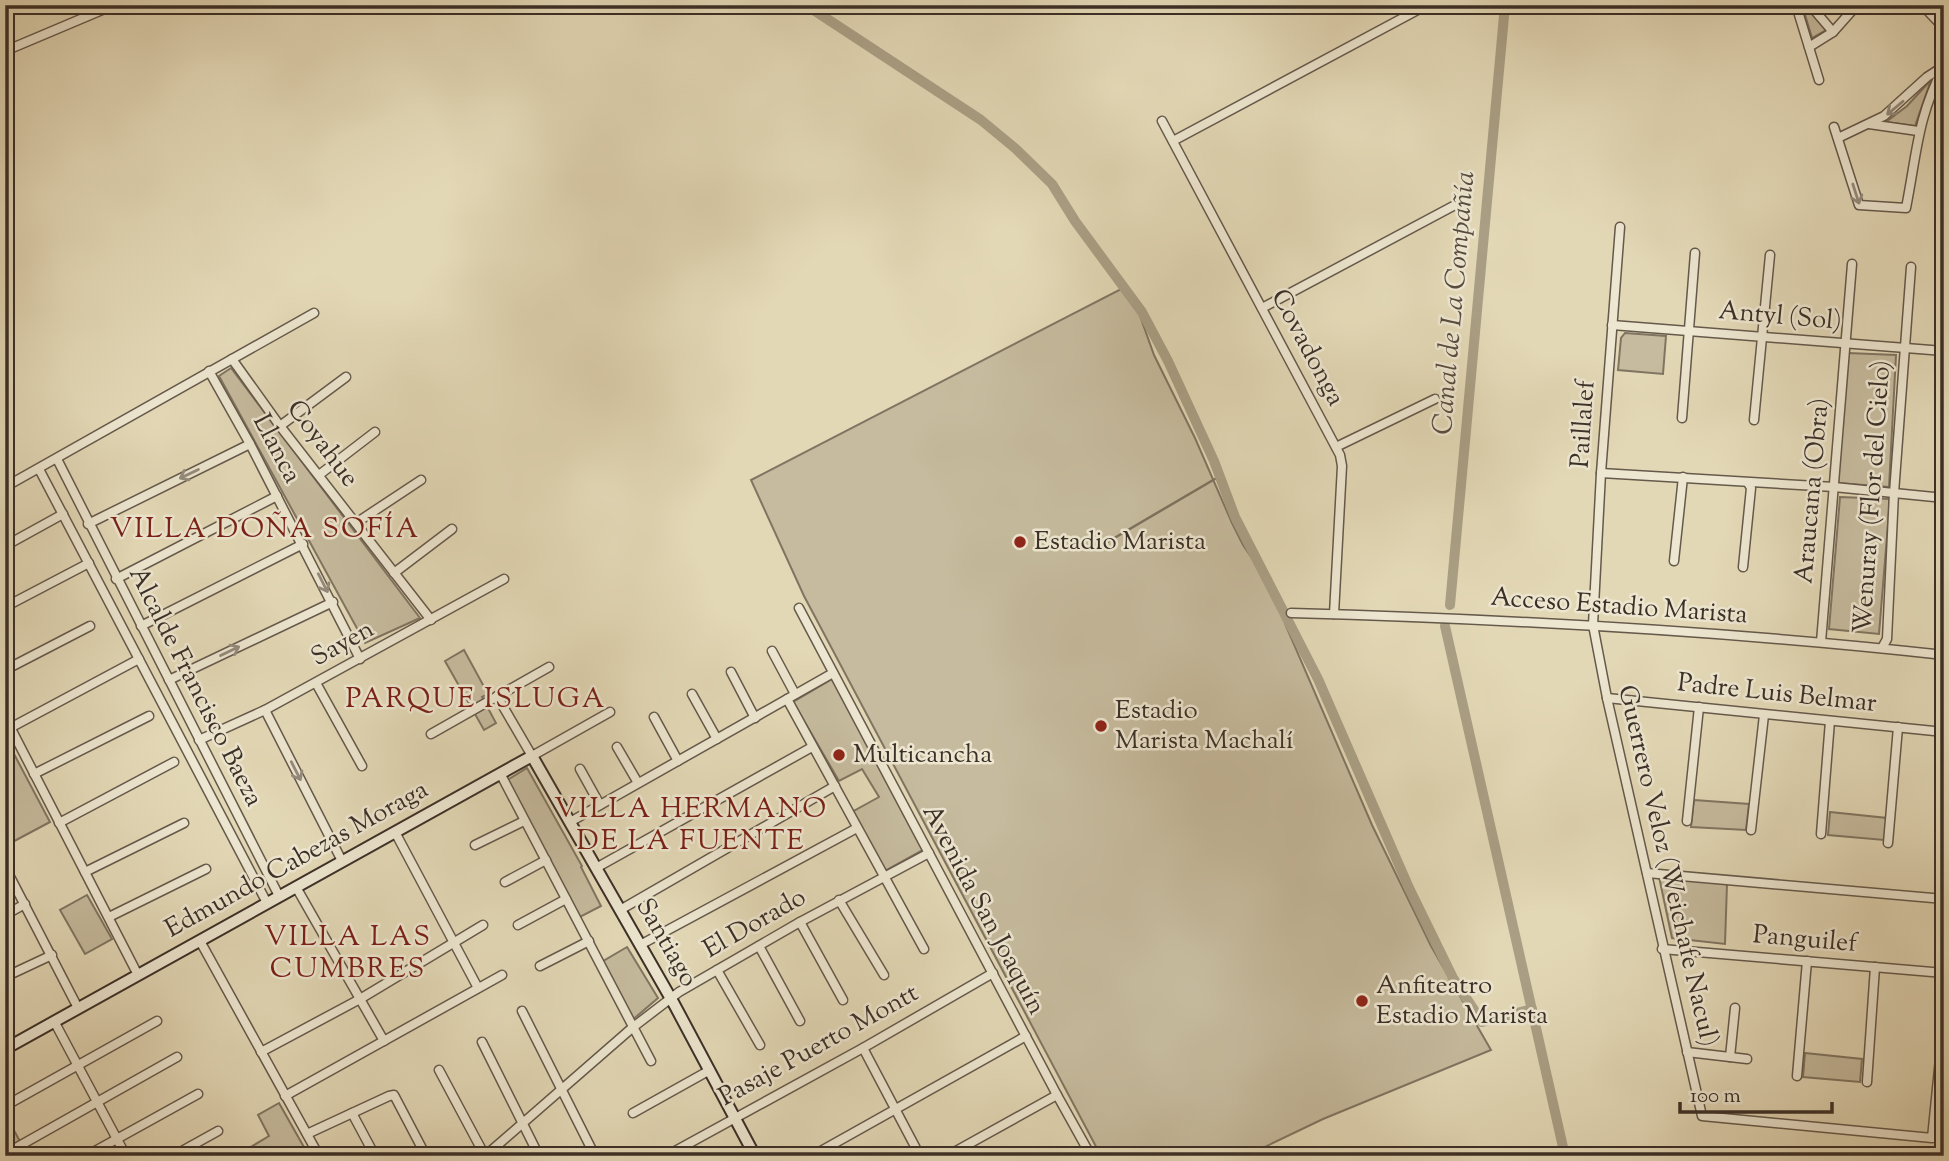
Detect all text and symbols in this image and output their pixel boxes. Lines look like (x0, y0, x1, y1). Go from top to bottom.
one-way arrow (1886, 100, 1904, 116)
water label: Canal de La Compañía (1424, 170, 1486, 436)
one-way arrow (1850, 182, 1863, 204)
street label: Covadonga (1261, 283, 1353, 413)
street label: Antyl (Sol) (1717, 293, 1843, 341)
street label: Wenuray (Flor del Cielo) (1845, 359, 1901, 635)
street label: Paillalef (1562, 378, 1606, 469)
street label: Coyahue (277, 393, 367, 495)
street label: Araucana (Obra) (1786, 397, 1840, 585)
street label: Llanca (242, 408, 310, 490)
one-way arrow (179, 468, 200, 482)
district label: VILLA DOÑA SOFÍA (110, 510, 420, 550)
place label: Estadio Marista (1034, 524, 1206, 561)
marker: Estadio Marista (1012, 534, 1028, 550)
street label: Alcalde Francisco Baeza (118, 561, 272, 813)
one-way arrow (316, 572, 330, 593)
street label: Acceso Estadio Marista (1489, 580, 1749, 634)
street label: Sayen (305, 612, 381, 676)
one-way arrow (219, 644, 240, 657)
street label: Padre Luis Belmar (1676, 665, 1879, 723)
district label: PARQUE ISLUGA (346, 680, 606, 720)
street label: Guerrero Veloz (Weichafe Nacul) (1607, 682, 1727, 1050)
place label: Estadio Marista Machalí (1115, 693, 1293, 760)
marker: Estadio Marista Machalí (1093, 718, 1109, 734)
place label: Multicancha (853, 737, 992, 774)
marker: Multicancha (831, 747, 847, 763)
one-way arrow (289, 760, 303, 781)
street label: Edmundo Cabezas Moraga (159, 772, 435, 948)
district label: VILLA HERMANO DE LA FUENTE (554, 790, 828, 862)
street label: Avenida San Joaquín (912, 798, 1054, 1022)
street label: El Dorado (697, 880, 813, 968)
street label: Santiago (626, 892, 706, 994)
street label: Panguilef (1751, 917, 1860, 963)
district label: VILLA LAS CUMBRES (264, 918, 432, 990)
place label: Anfiteatro Estadio Marista (1376, 968, 1548, 1035)
street label: Pasaje Puerto Montt (712, 976, 926, 1116)
marker: Anfiteatro Estadio Marista (1354, 993, 1370, 1009)
scale bar (1680, 1070, 1832, 1114)
text: 100 m (1690, 1082, 1741, 1112)

